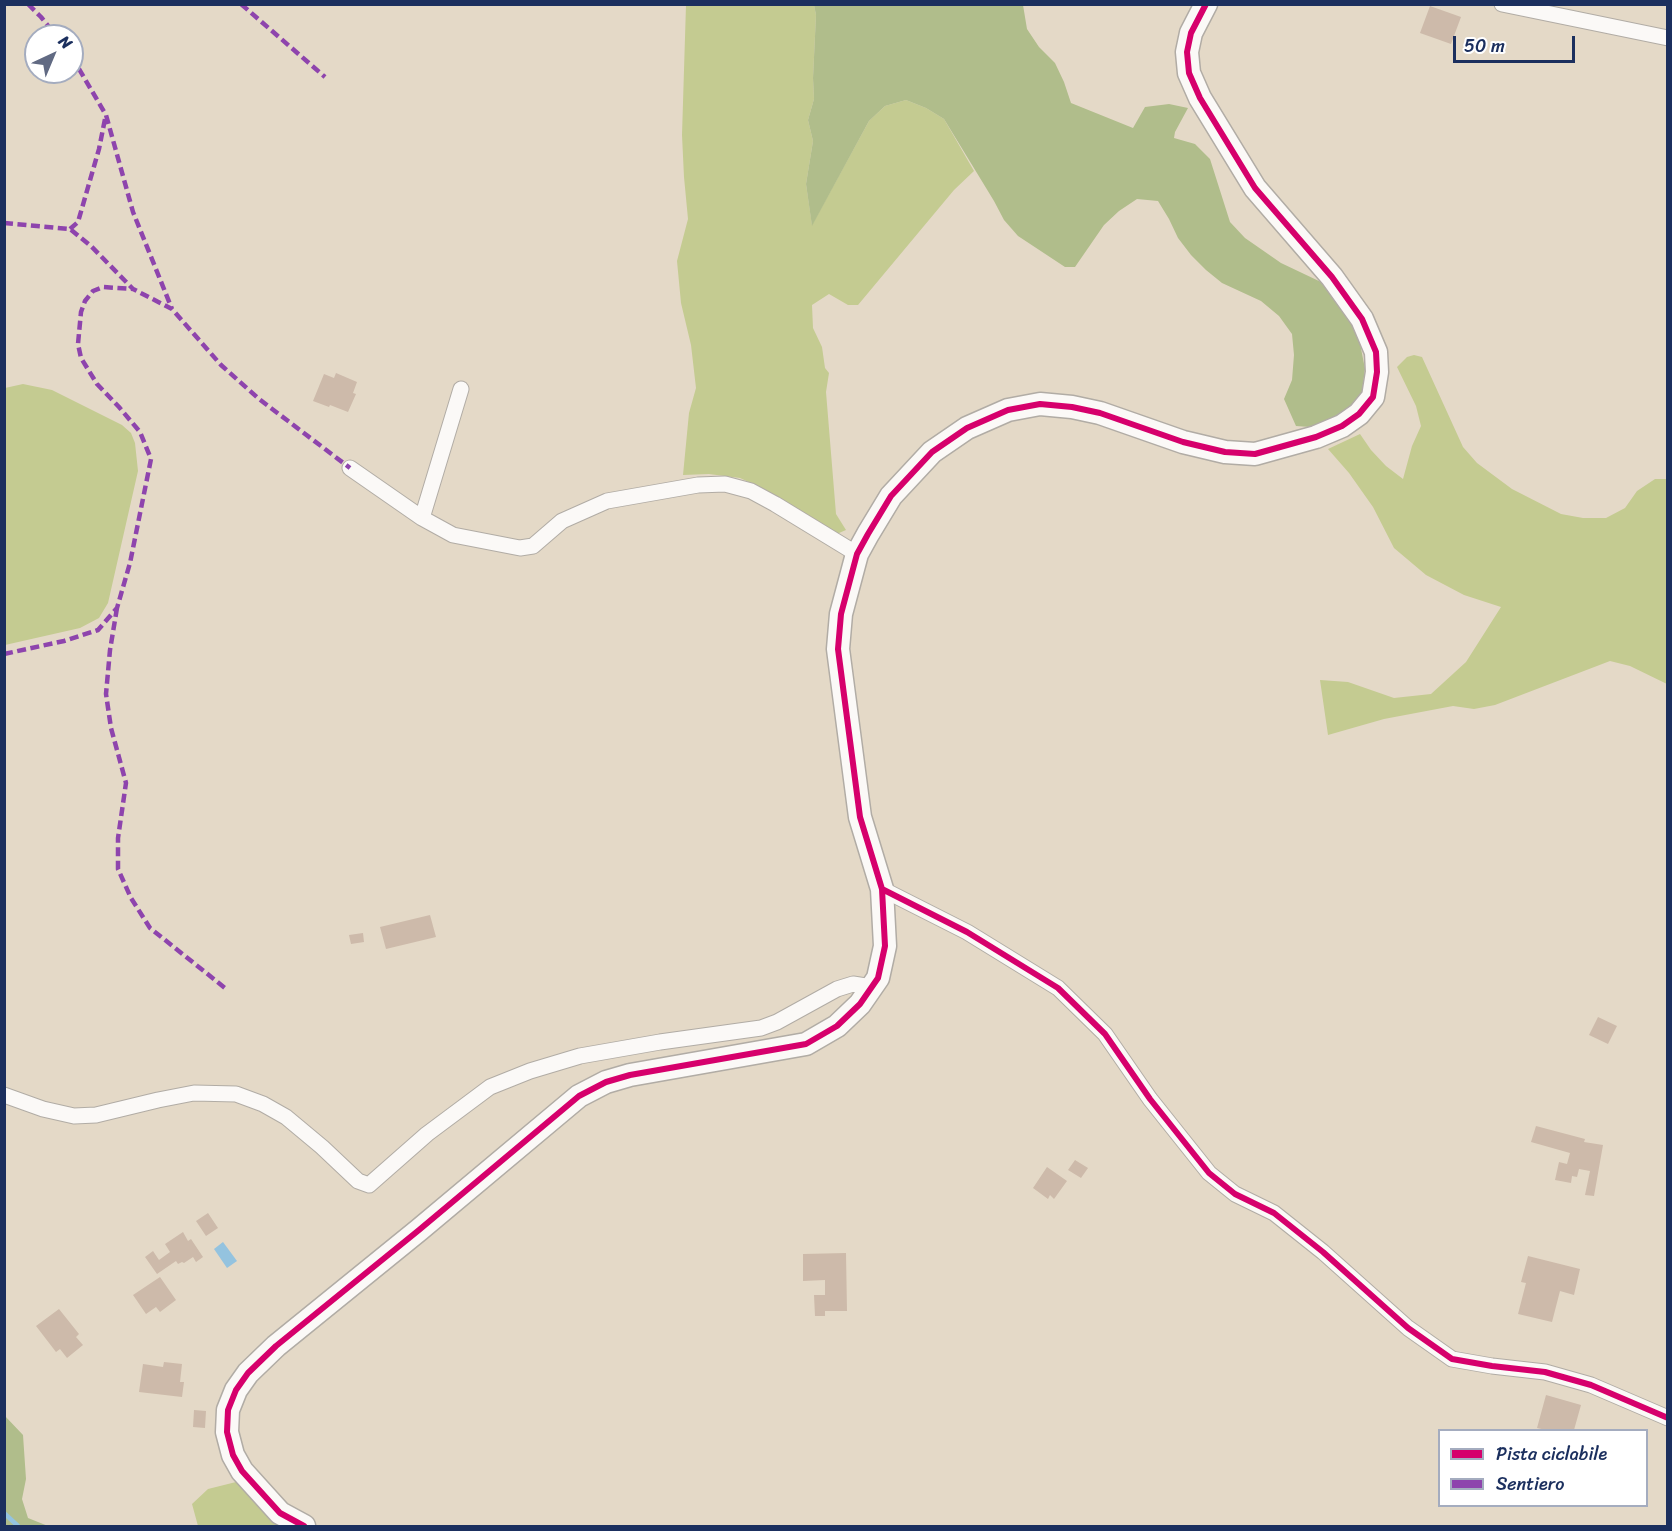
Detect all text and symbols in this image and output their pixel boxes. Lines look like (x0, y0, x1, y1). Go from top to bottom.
north arrow (24, 24, 84, 84)
scale bar (1456, 24, 1578, 62)
text: N (51, 28, 80, 56)
text: 50 m (1464, 30, 1505, 62)
legend (1438, 1429, 1648, 1507)
text: Pista ciclabile (1496, 1438, 1607, 1470)
text: Sentiero (1496, 1468, 1564, 1500)

